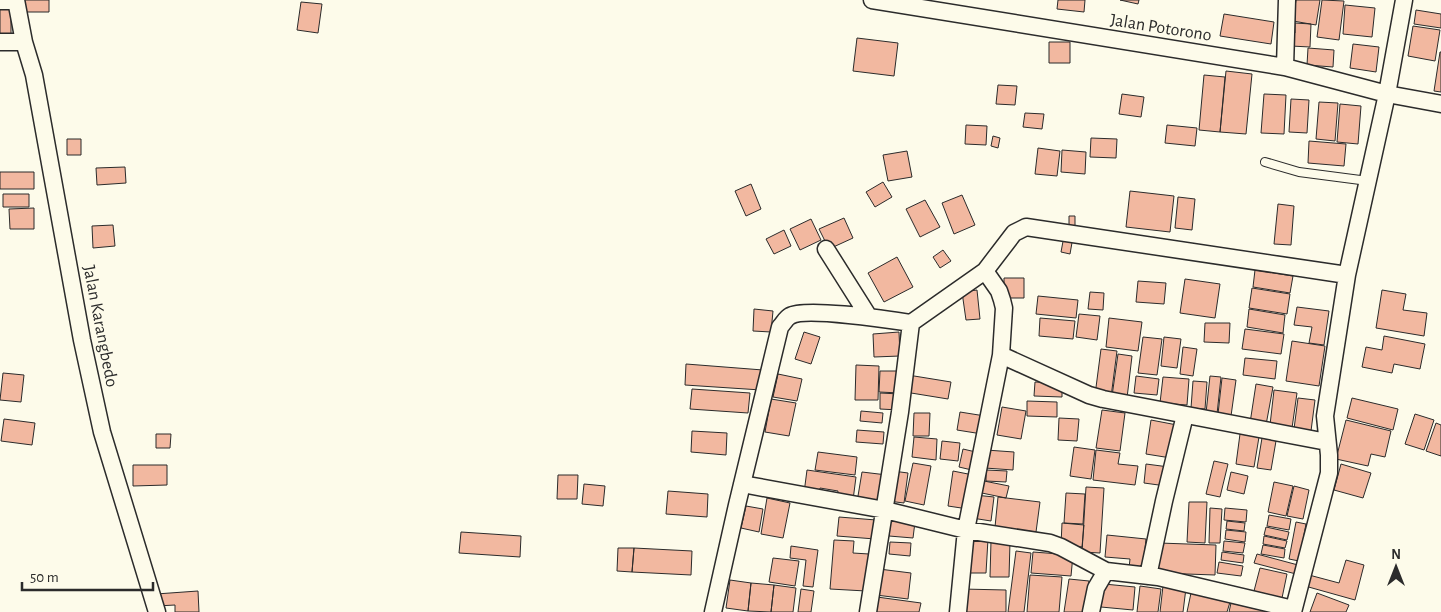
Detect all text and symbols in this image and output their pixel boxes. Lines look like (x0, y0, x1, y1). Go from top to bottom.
street label: Jalan Potorono (1109, 11, 1213, 45)
street label: Jalan Karangbedo (79, 264, 121, 389)
north arrow (1371, 542, 1421, 592)
text: N (1391, 548, 1401, 562)
scale bar (22, 560, 154, 592)
text: 50 m (30, 570, 59, 585)

